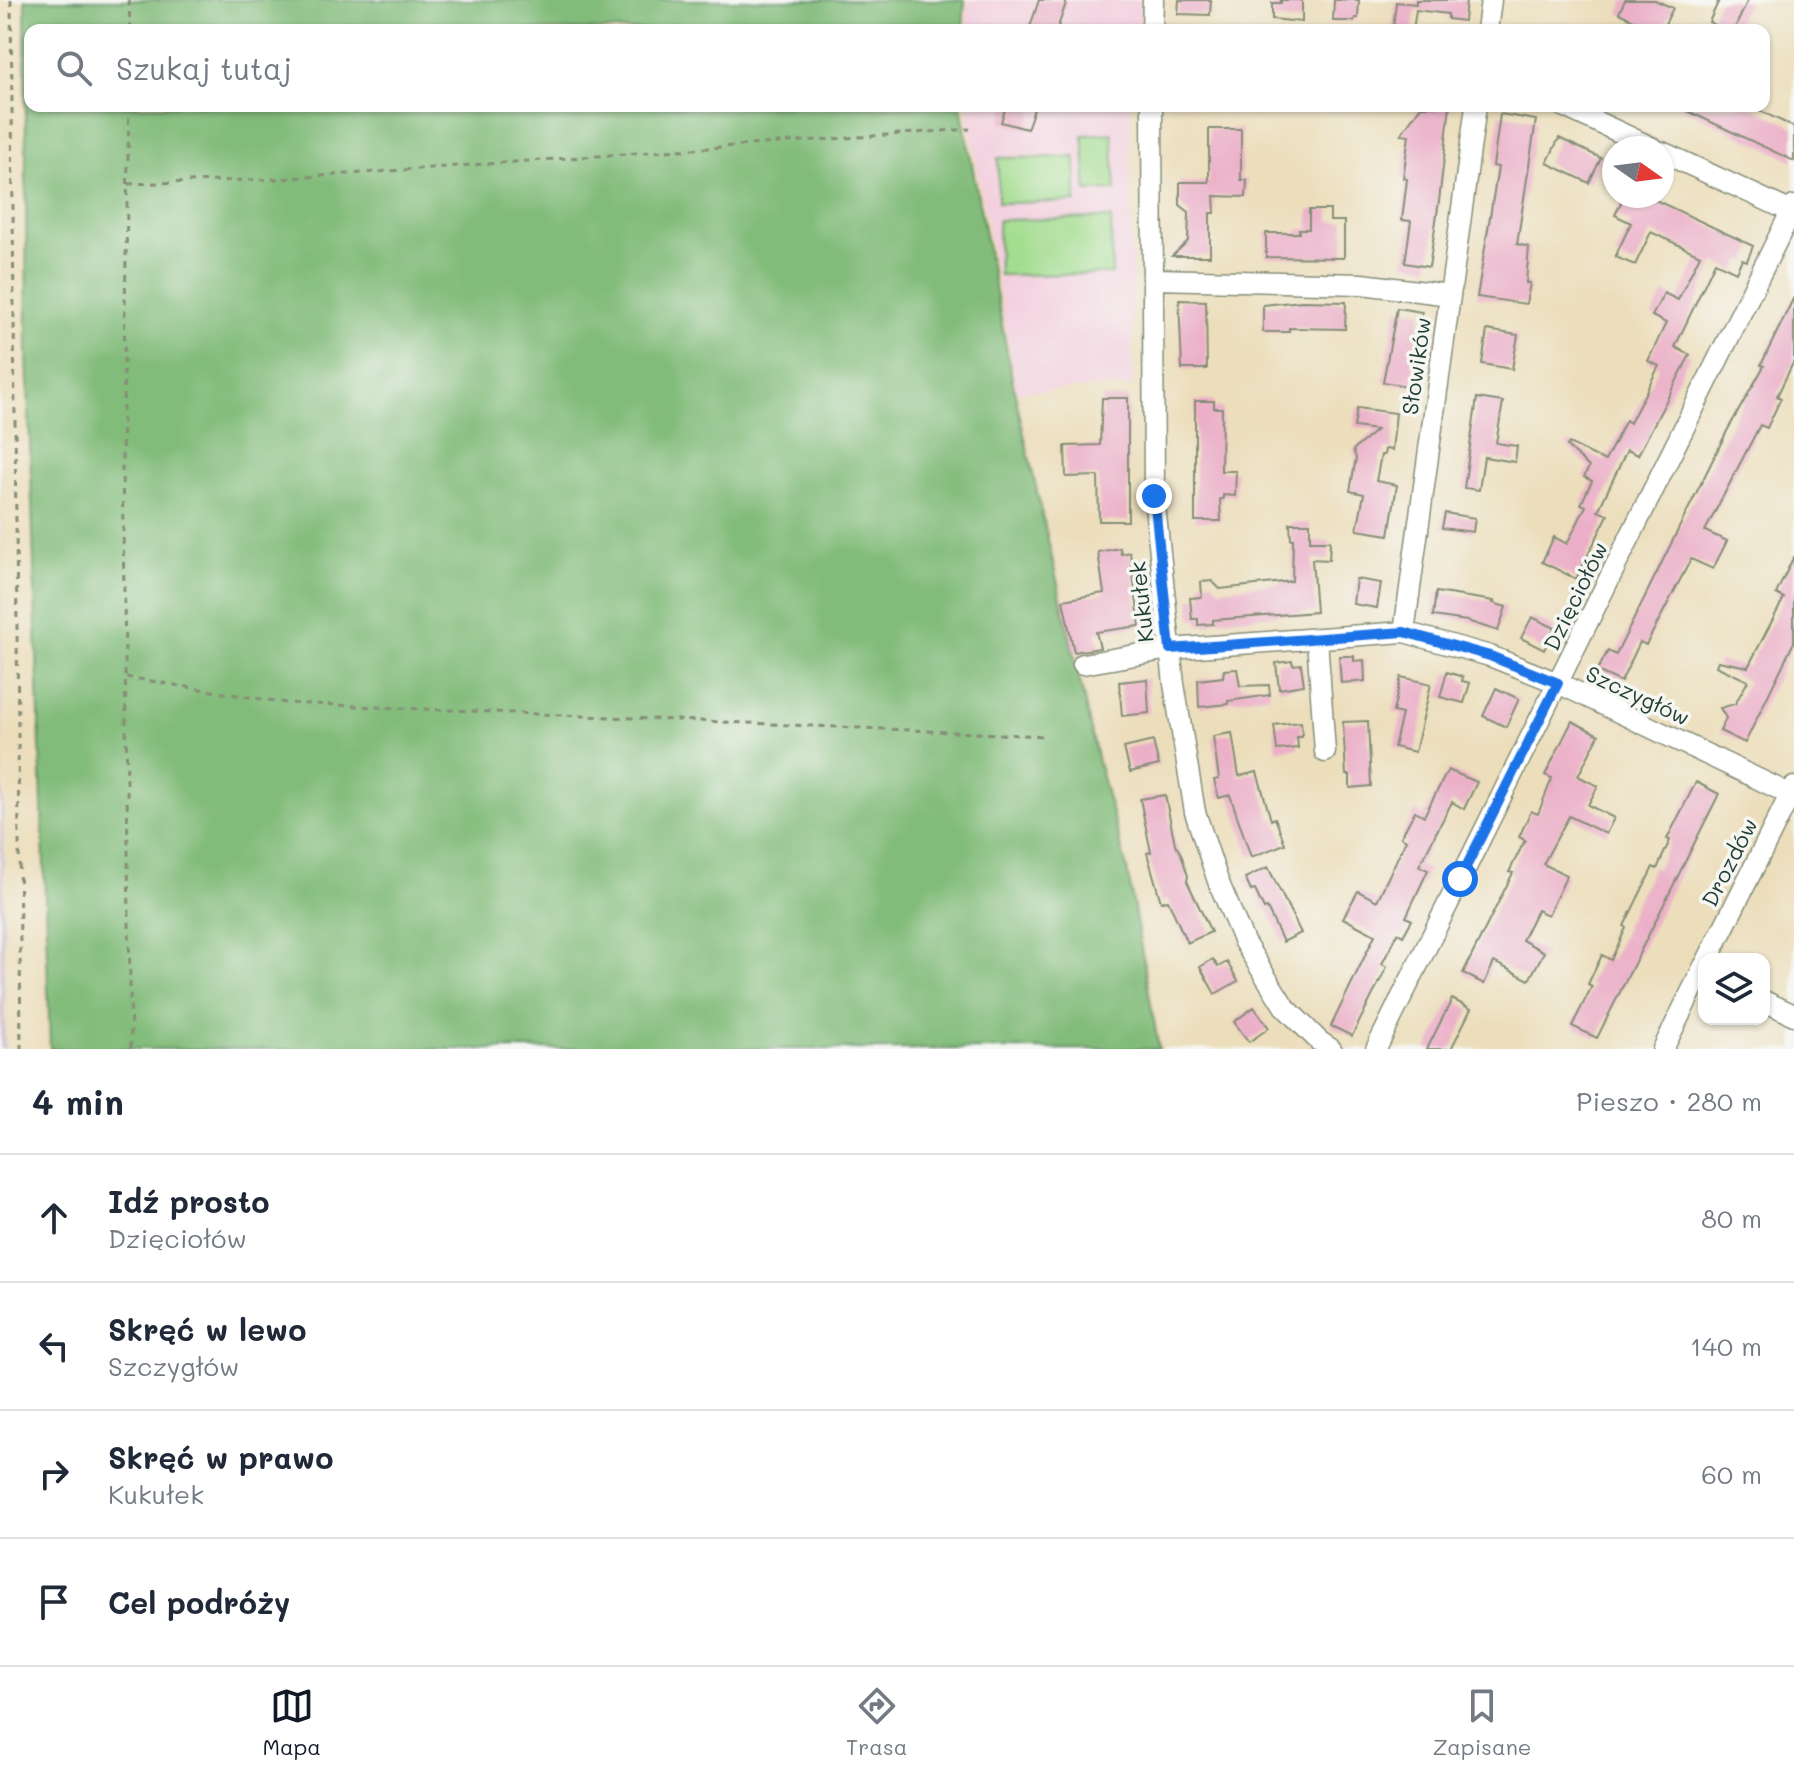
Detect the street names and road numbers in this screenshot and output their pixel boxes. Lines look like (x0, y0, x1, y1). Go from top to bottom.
street label: Słowików (1395, 316, 1437, 416)
street label: Dzięciołów (1536, 537, 1614, 655)
street label: Kukułek (1122, 560, 1160, 644)
street label: Szczygłów (1582, 658, 1694, 732)
street label: Drozdów (1694, 813, 1764, 911)

